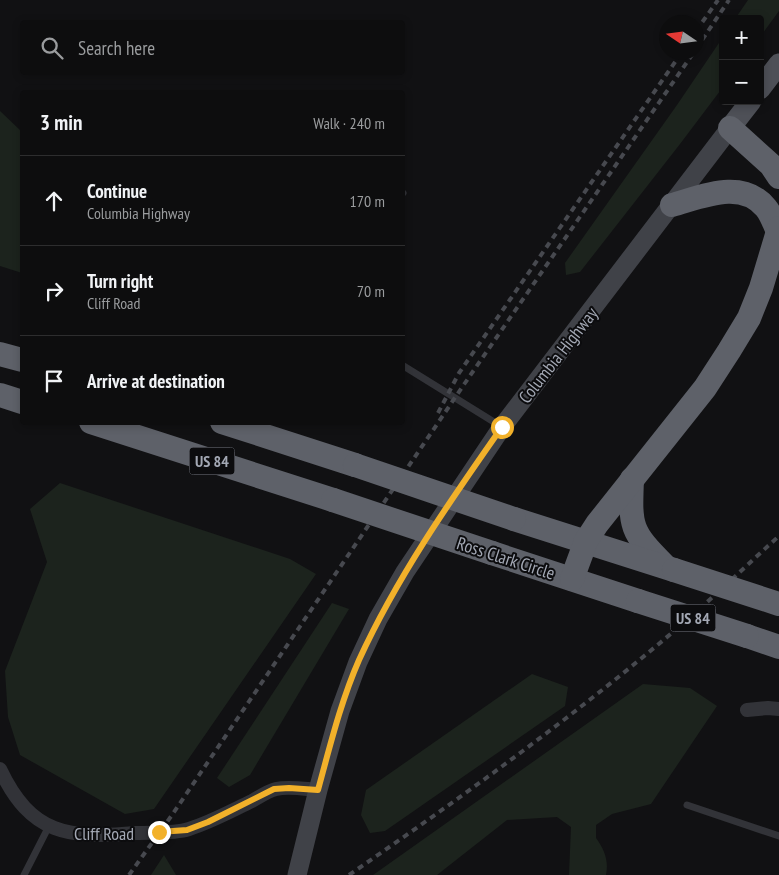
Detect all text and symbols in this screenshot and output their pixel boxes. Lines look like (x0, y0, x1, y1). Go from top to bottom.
north arrow (659, 15, 704, 60)
map controls (719, 15, 764, 105)
button: + (719, 15, 764, 60)
search box (20, 20, 405, 75)
icon: search (38, 34, 66, 62)
text: Search here (78, 36, 155, 60)
button: − (719, 60, 764, 105)
text: 3 min (40, 109, 82, 136)
text: Walk · 240 m (313, 113, 385, 133)
text: Continue (87, 179, 147, 203)
icon: ahead (40, 187, 68, 215)
text: 170 m (350, 191, 385, 211)
text: Columbia Highway (87, 203, 190, 223)
text: Turn right (87, 269, 153, 293)
icon: right (40, 277, 68, 305)
text: 70 m (357, 281, 385, 301)
text: Cliff Road (87, 293, 140, 313)
street label: Columbia Highway (513, 302, 603, 408)
icon: arrive (40, 367, 68, 395)
text: Arrive at destination (87, 369, 225, 393)
route start (491, 416, 514, 439)
road number: US 84 (190, 448, 234, 474)
street label: Ross Clark Circle (454, 531, 558, 585)
road number: US 84 (670, 604, 716, 632)
route end (148, 821, 171, 844)
street label: Cliff Road (74, 822, 134, 845)

